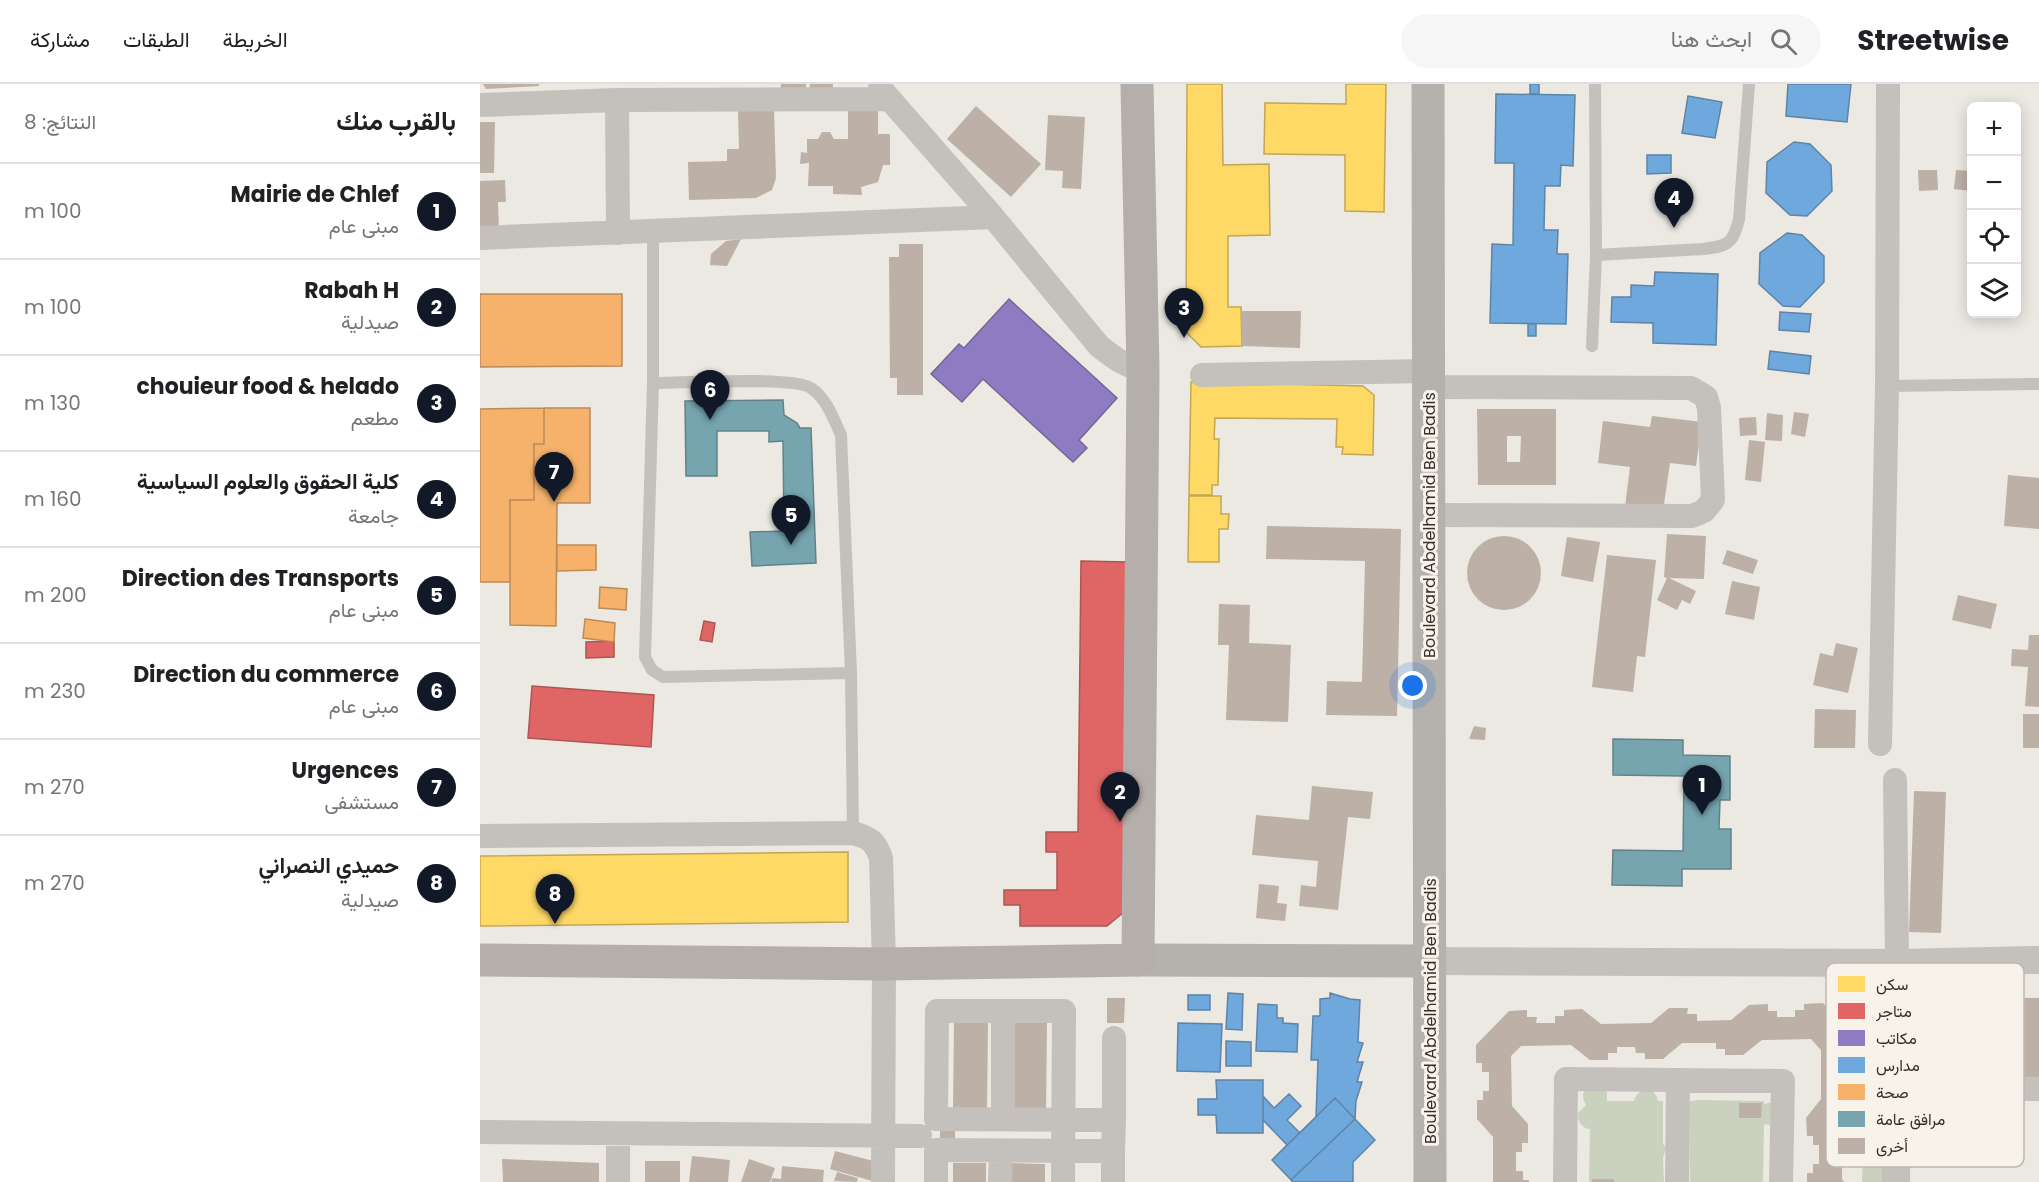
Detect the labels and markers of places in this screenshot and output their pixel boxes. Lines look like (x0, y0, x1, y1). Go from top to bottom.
pin: 4 (1654, 178, 1694, 228)
pin: 3 (1164, 288, 1204, 338)
pin: 6 (690, 370, 730, 420)
pin: 7 (534, 452, 574, 502)
pin: 5 (772, 496, 810, 545)
pin: 1 (1682, 766, 1722, 815)
pin: 2 (1100, 772, 1140, 822)
pin: 8 (536, 874, 574, 924)

